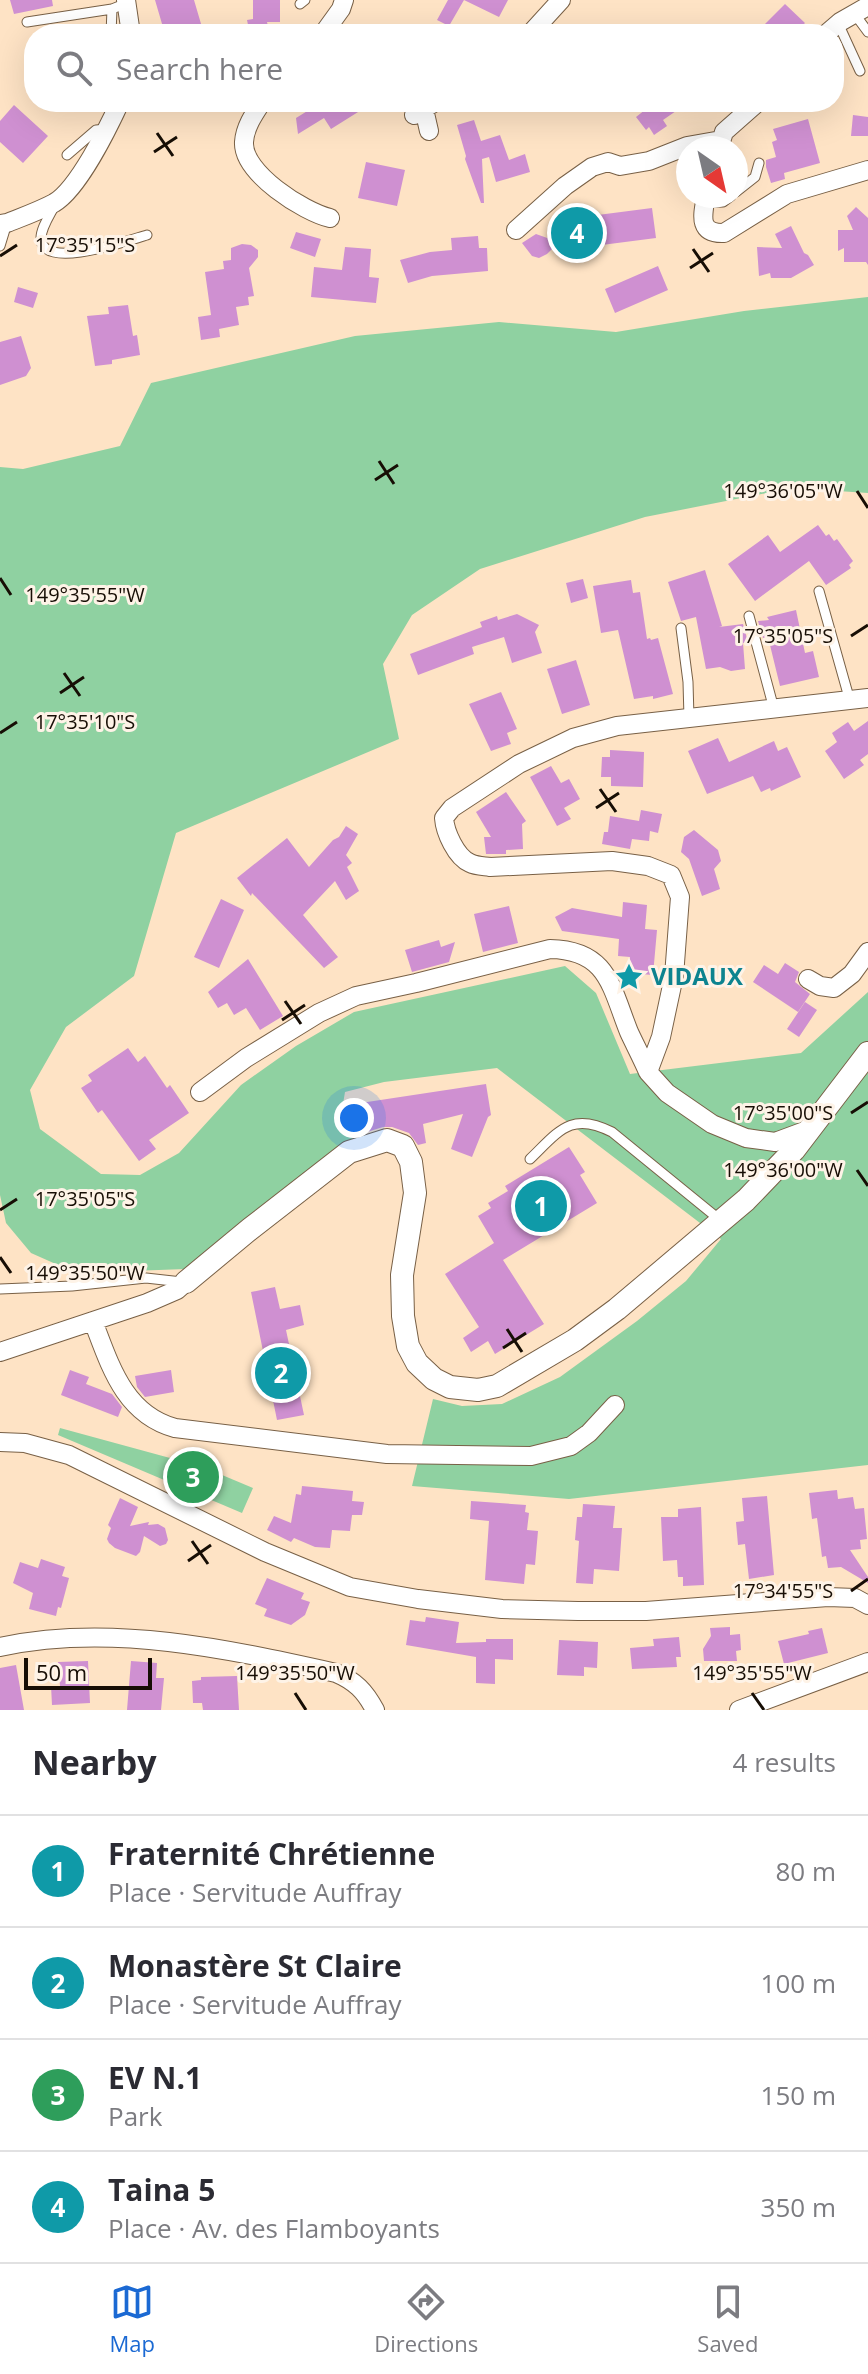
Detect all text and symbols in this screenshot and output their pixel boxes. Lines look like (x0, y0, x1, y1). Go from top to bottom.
search box (24, 24, 844, 112)
icon: search (52, 46, 96, 90)
text: Search here (116, 48, 283, 89)
north arrow (676, 136, 748, 208)
pin: 4 (551, 203, 603, 263)
text: 17°35'15"S (35, 231, 135, 258)
text: 149°36'05"W (723, 477, 843, 504)
text: 149°35'55"W (25, 581, 145, 608)
text: 17°35'05"S (733, 622, 833, 649)
text: 17°35'10"S (35, 708, 135, 735)
place label: VIDAUX (651, 959, 744, 992)
place icon: VIDAUX (614, 962, 644, 992)
your location (334, 1098, 374, 1138)
text: 17°35'00"S (733, 1099, 833, 1126)
text: 149°36'00"W (723, 1156, 843, 1183)
pin: 1 (515, 1176, 567, 1236)
text: 17°35'05"S (35, 1185, 135, 1212)
text: 149°35'50"W (25, 1259, 145, 1286)
pin: 2 (255, 1343, 307, 1403)
pin: 3 (167, 1447, 219, 1507)
text: 17°34'55"S (733, 1577, 833, 1604)
scale bar (24, 1654, 152, 1690)
text: 50 m (36, 1657, 87, 1687)
text: 149°35'50"W (235, 1659, 355, 1686)
text: 149°35'55"W (692, 1659, 812, 1686)
text: Nearby (32, 1739, 157, 1785)
text: 4 results (733, 1744, 836, 1780)
text: Fraternité Chrétienne (108, 1833, 435, 1874)
text: 1 (51, 1853, 65, 1889)
text: 80 m (775, 1853, 836, 1889)
text: Place · Servitude Auffray (108, 1874, 402, 1910)
text: Monastère St Claire (108, 1945, 402, 1986)
text: 2 (51, 1965, 65, 2001)
text: 100 m (761, 1965, 836, 2001)
text: Place · Servitude Auffray (108, 1986, 402, 2022)
text: EV N.1 (108, 2057, 202, 2098)
text: 3 (51, 2077, 65, 2113)
text: 150 m (761, 2077, 836, 2113)
text: Park (108, 2098, 162, 2134)
text: Taina 5 (108, 2169, 215, 2210)
text: 4 (51, 2189, 65, 2225)
text: 350 m (761, 2189, 836, 2225)
text: Place · Av. des Flamboyants (108, 2210, 440, 2246)
tab: Map (110, 2280, 155, 2358)
tab: Directions (374, 2280, 478, 2358)
tab: Saved (697, 2280, 758, 2358)

